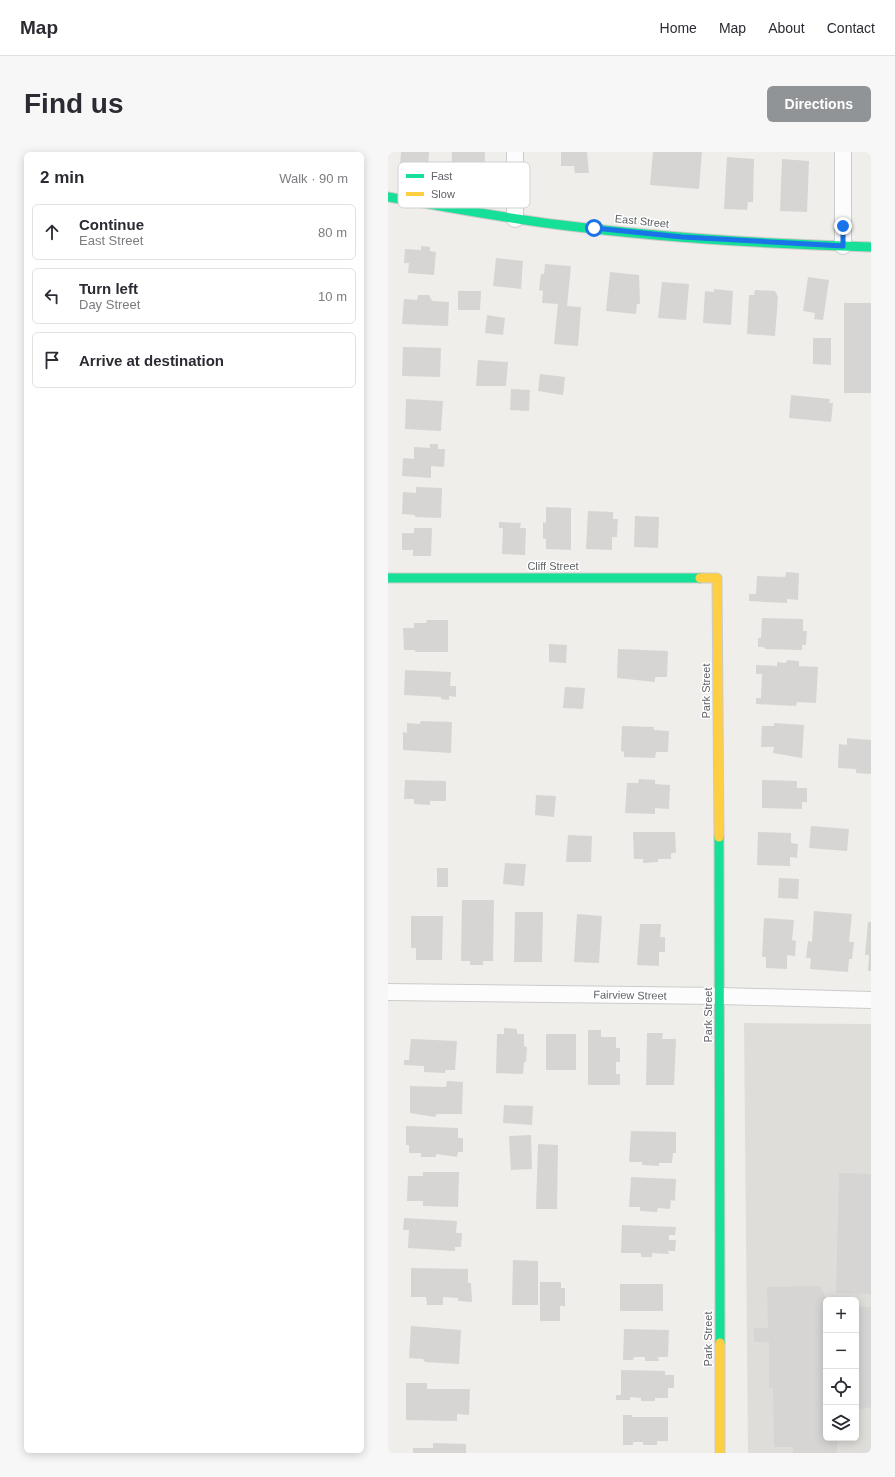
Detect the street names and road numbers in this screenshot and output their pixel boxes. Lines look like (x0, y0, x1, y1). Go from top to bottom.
street label: East Street (614, 212, 670, 230)
street label: Cliff Street (527, 560, 579, 572)
street label: Park Street (700, 663, 712, 719)
street label: Park Street (702, 987, 714, 1043)
street label: Fairview Street (593, 988, 667, 1002)
street label: Park Street (702, 1311, 714, 1367)

